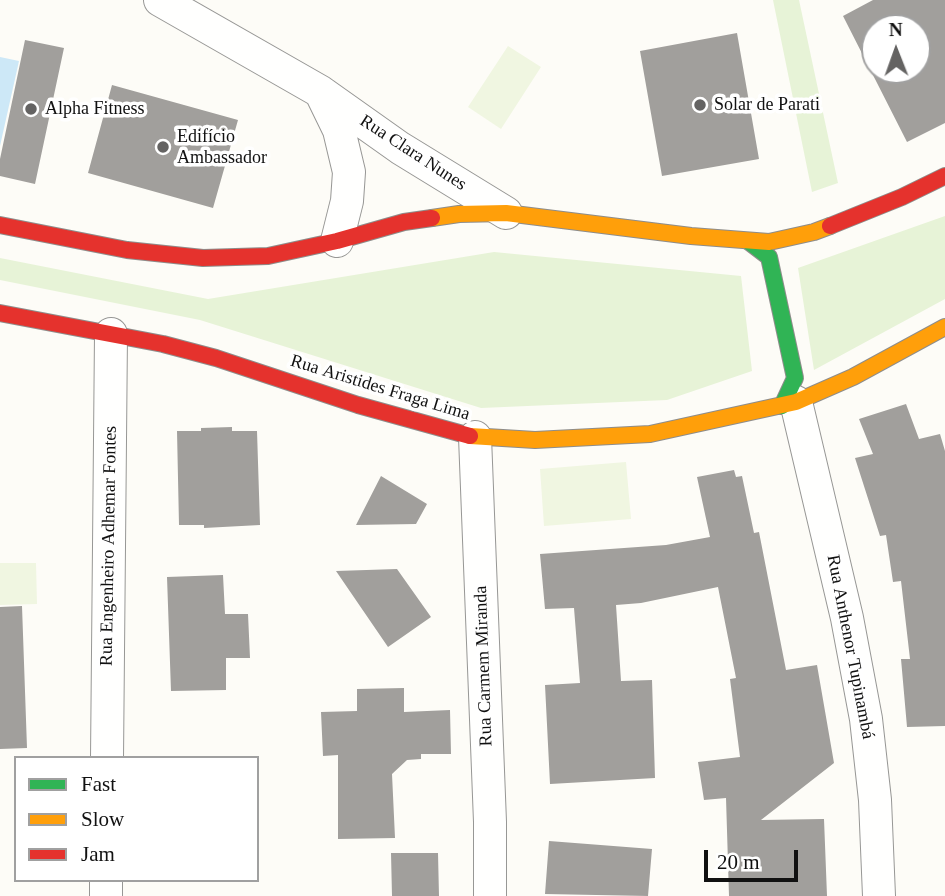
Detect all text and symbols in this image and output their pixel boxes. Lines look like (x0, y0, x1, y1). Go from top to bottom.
north arrow (861, 14, 931, 84)
text: N (889, 19, 903, 40)
place label: Solar de Parati (714, 94, 820, 116)
marker: Solar de Parati (692, 97, 708, 113)
place label: Alpha Fitness (45, 98, 145, 120)
marker: Alpha Fitness (23, 101, 39, 117)
street label: Rua Clara Nunes (356, 110, 470, 196)
place label: Edifício Ambassador (177, 126, 267, 168)
marker: Edifício Ambassador (155, 139, 171, 155)
street label: Rua Aristides Fraga Lima (288, 350, 472, 426)
street label: Rua Engenheiro Adhemar Fontes (96, 426, 122, 666)
street label: Rua Anthenor Tupinambá (822, 553, 878, 741)
street label: Rua Carmem Miranda (470, 585, 498, 747)
legend (14, 756, 259, 882)
text: Fast (81, 772, 116, 796)
text: Slow (81, 807, 124, 831)
scale bar (707, 836, 802, 880)
text: Jam (81, 842, 115, 866)
text: 20 m (717, 850, 760, 874)

